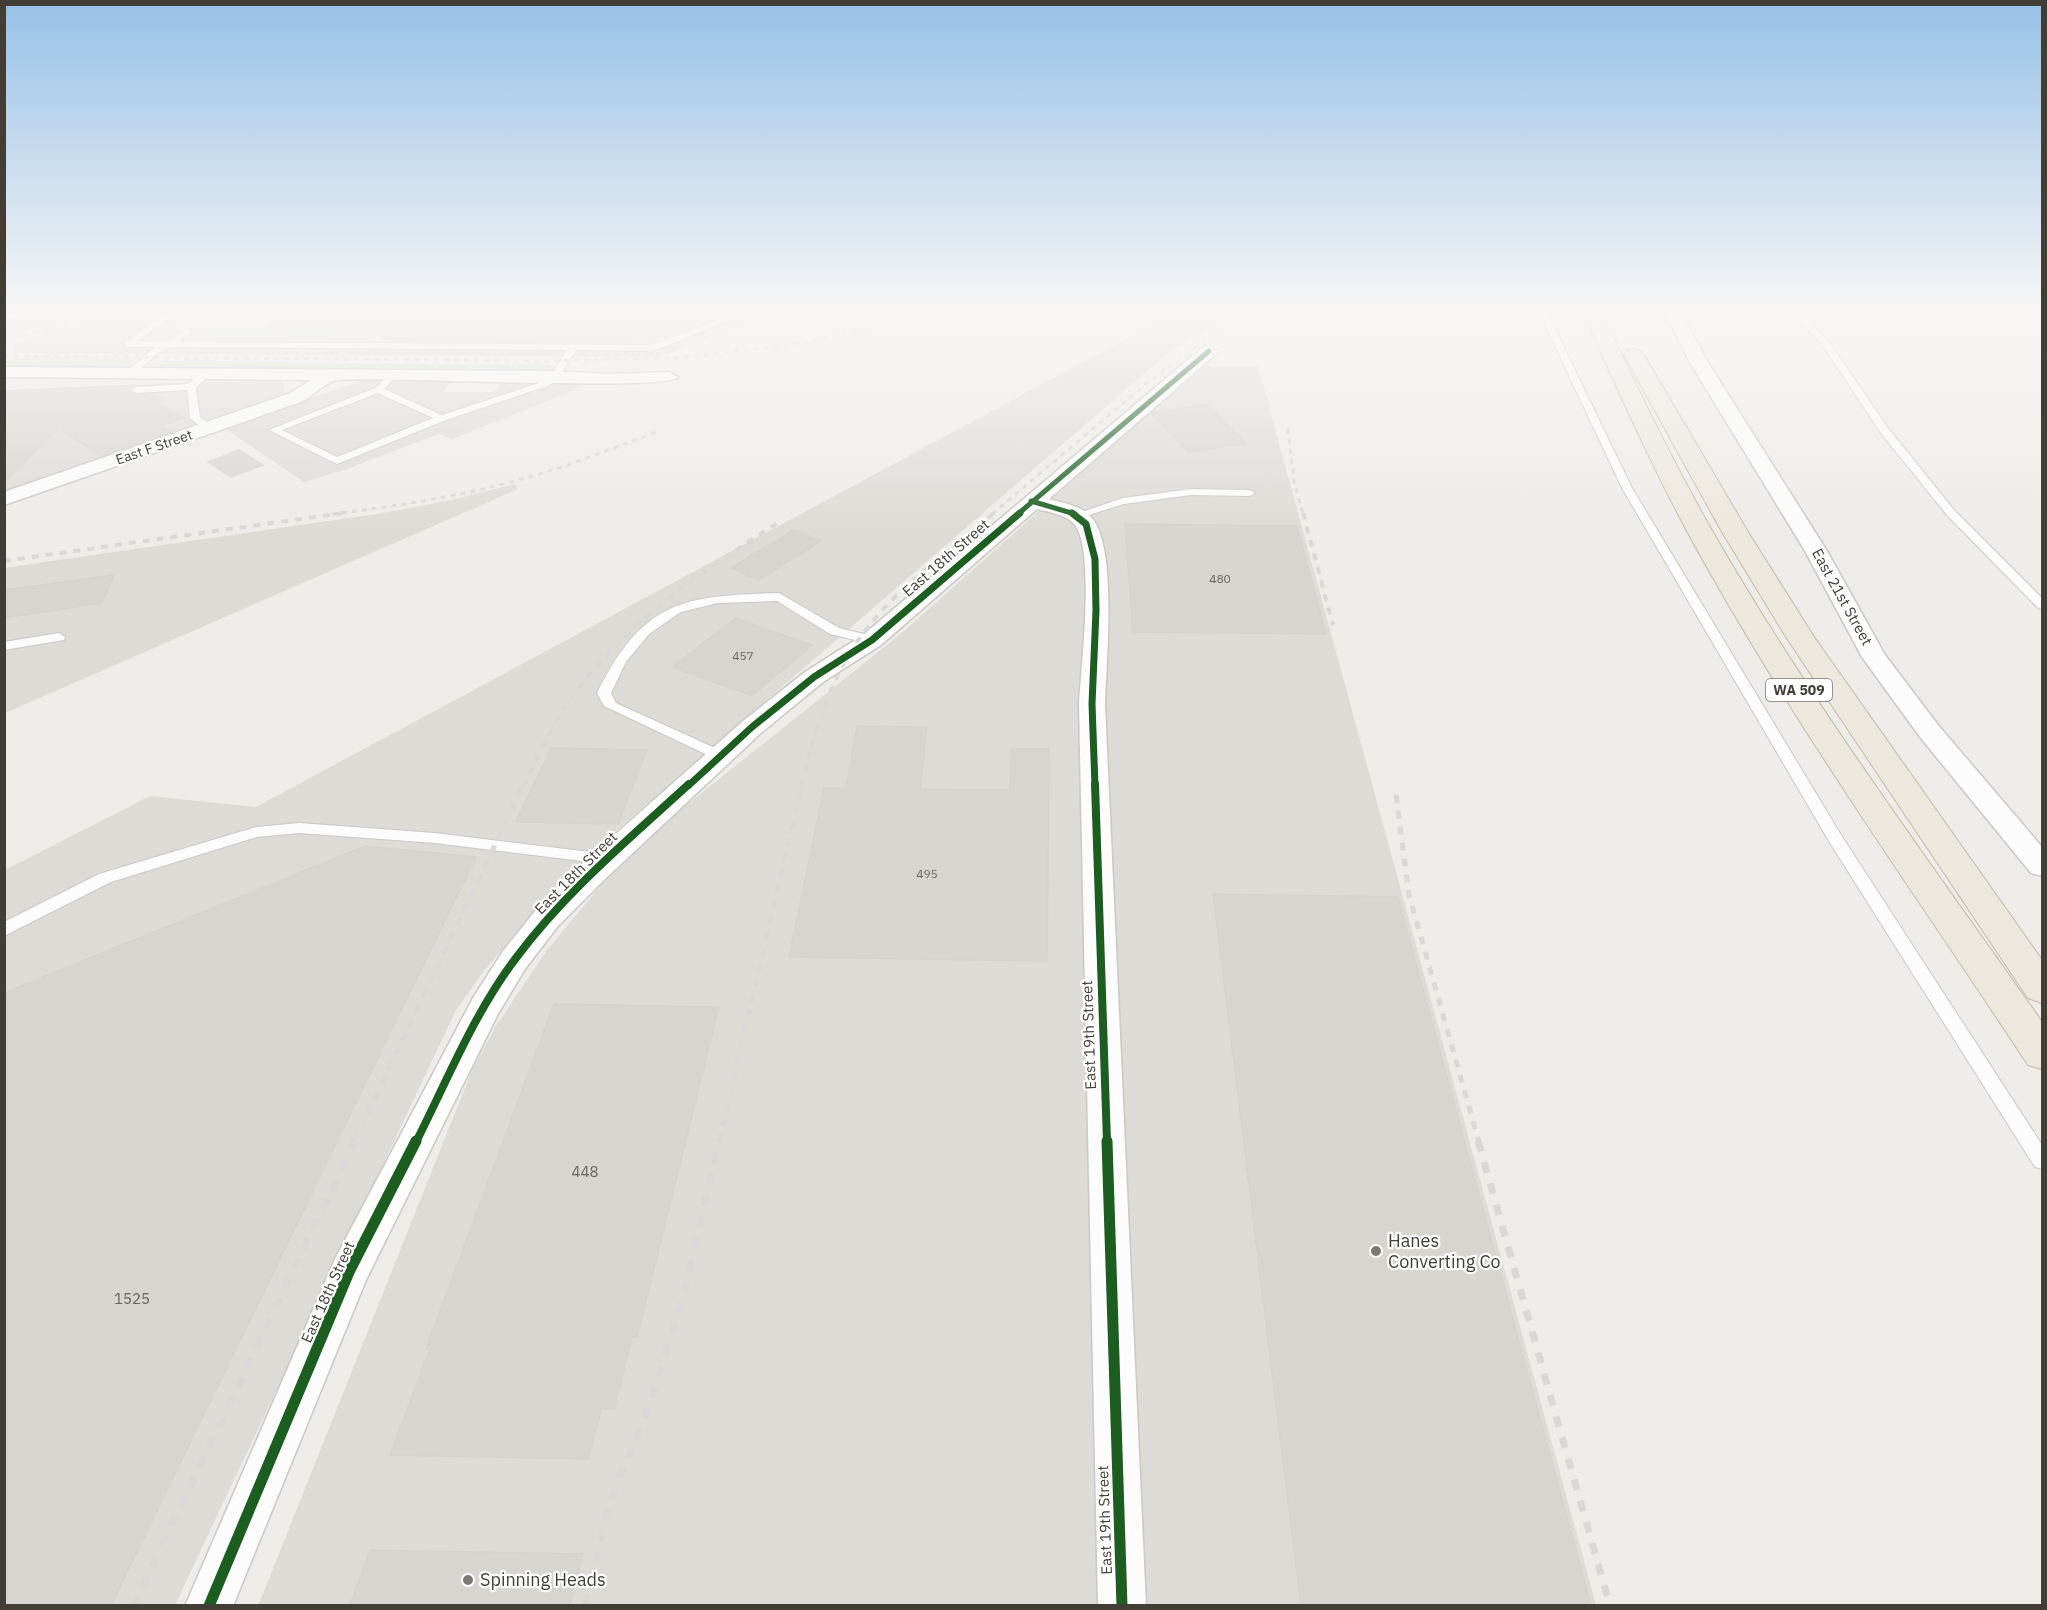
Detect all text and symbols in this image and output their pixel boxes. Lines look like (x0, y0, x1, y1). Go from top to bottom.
street label: East F Street (113, 425, 195, 469)
street label: East 18th Street (898, 515, 993, 601)
street label: East 21st Street (1808, 545, 1877, 649)
house number: 480 (1209, 571, 1231, 586)
house number: 457 (732, 648, 754, 663)
road number: WA 509 (1766, 679, 1832, 701)
street label: East 18th Street (530, 827, 621, 918)
house number: 495 (916, 866, 938, 881)
street label: East 19th Street (1077, 980, 1100, 1090)
house number: 448 (571, 1162, 599, 1181)
place label: Hanes Converting Co (1388, 1229, 1501, 1273)
street label: East 18th Street (297, 1238, 358, 1346)
marker: Hanes Converting Co (1369, 1244, 1383, 1258)
house number: 1525 (114, 1289, 150, 1308)
street label: East 19th Street (1093, 1465, 1116, 1575)
place label: Spinning Heads (480, 1568, 606, 1591)
marker: Spinning Heads (461, 1573, 475, 1587)

